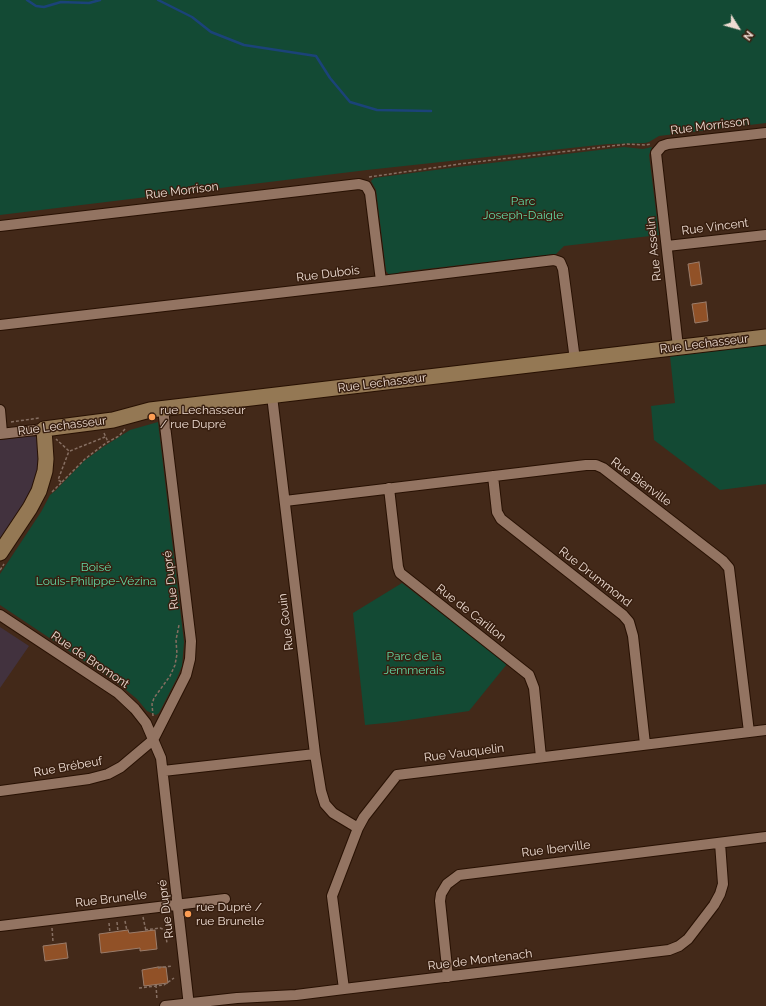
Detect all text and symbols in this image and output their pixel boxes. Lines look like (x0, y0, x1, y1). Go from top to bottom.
north arrow (718, 8, 758, 48)
text: N (740, 28, 756, 43)
street label: Rue Morrisson (670, 114, 750, 138)
street label: Rue Morrison (145, 179, 219, 203)
park label: Parc Joseph-Daigle (483, 194, 563, 222)
street label: Rue Asselin (643, 216, 665, 282)
street label: Rue Vincent (681, 216, 749, 238)
street label: Rue Dubois (296, 263, 360, 285)
street label: Rue Lechasseur (659, 331, 749, 357)
street label: Rue Lechasseur (337, 370, 427, 396)
place label: rue Lechasseur / rue Dupré (160, 403, 245, 431)
marker: rue Lechasseur / rue Dupré (147, 412, 157, 422)
street label: Rue Lechasseur (17, 413, 107, 439)
street label: Rue Bienville (608, 455, 674, 509)
street label: Rue Drummond (556, 544, 634, 610)
street label: Rue Dupré (160, 550, 182, 610)
park label: Boisé Louis-Philippe-Vézina (36, 560, 156, 588)
street label: Rue de Carillon (433, 581, 509, 645)
street label: Rue Gouin (275, 593, 297, 651)
street label: Rue de Bromont (48, 629, 132, 691)
park label: Parc de la Jemmerais (384, 649, 444, 677)
street label: Rue Vauquelin (423, 741, 505, 765)
street label: Rue Brébeuf (32, 754, 104, 780)
street label: Rue Iberville (521, 838, 591, 860)
street label: Rue Dupré (155, 879, 177, 939)
street label: Rue Brunelle (74, 887, 148, 911)
place label: rue Dupré / rue Brunelle (196, 900, 264, 928)
marker: rue Dupré / rue Brunelle (183, 909, 193, 919)
street label: Rue de Montenach (427, 946, 533, 974)

